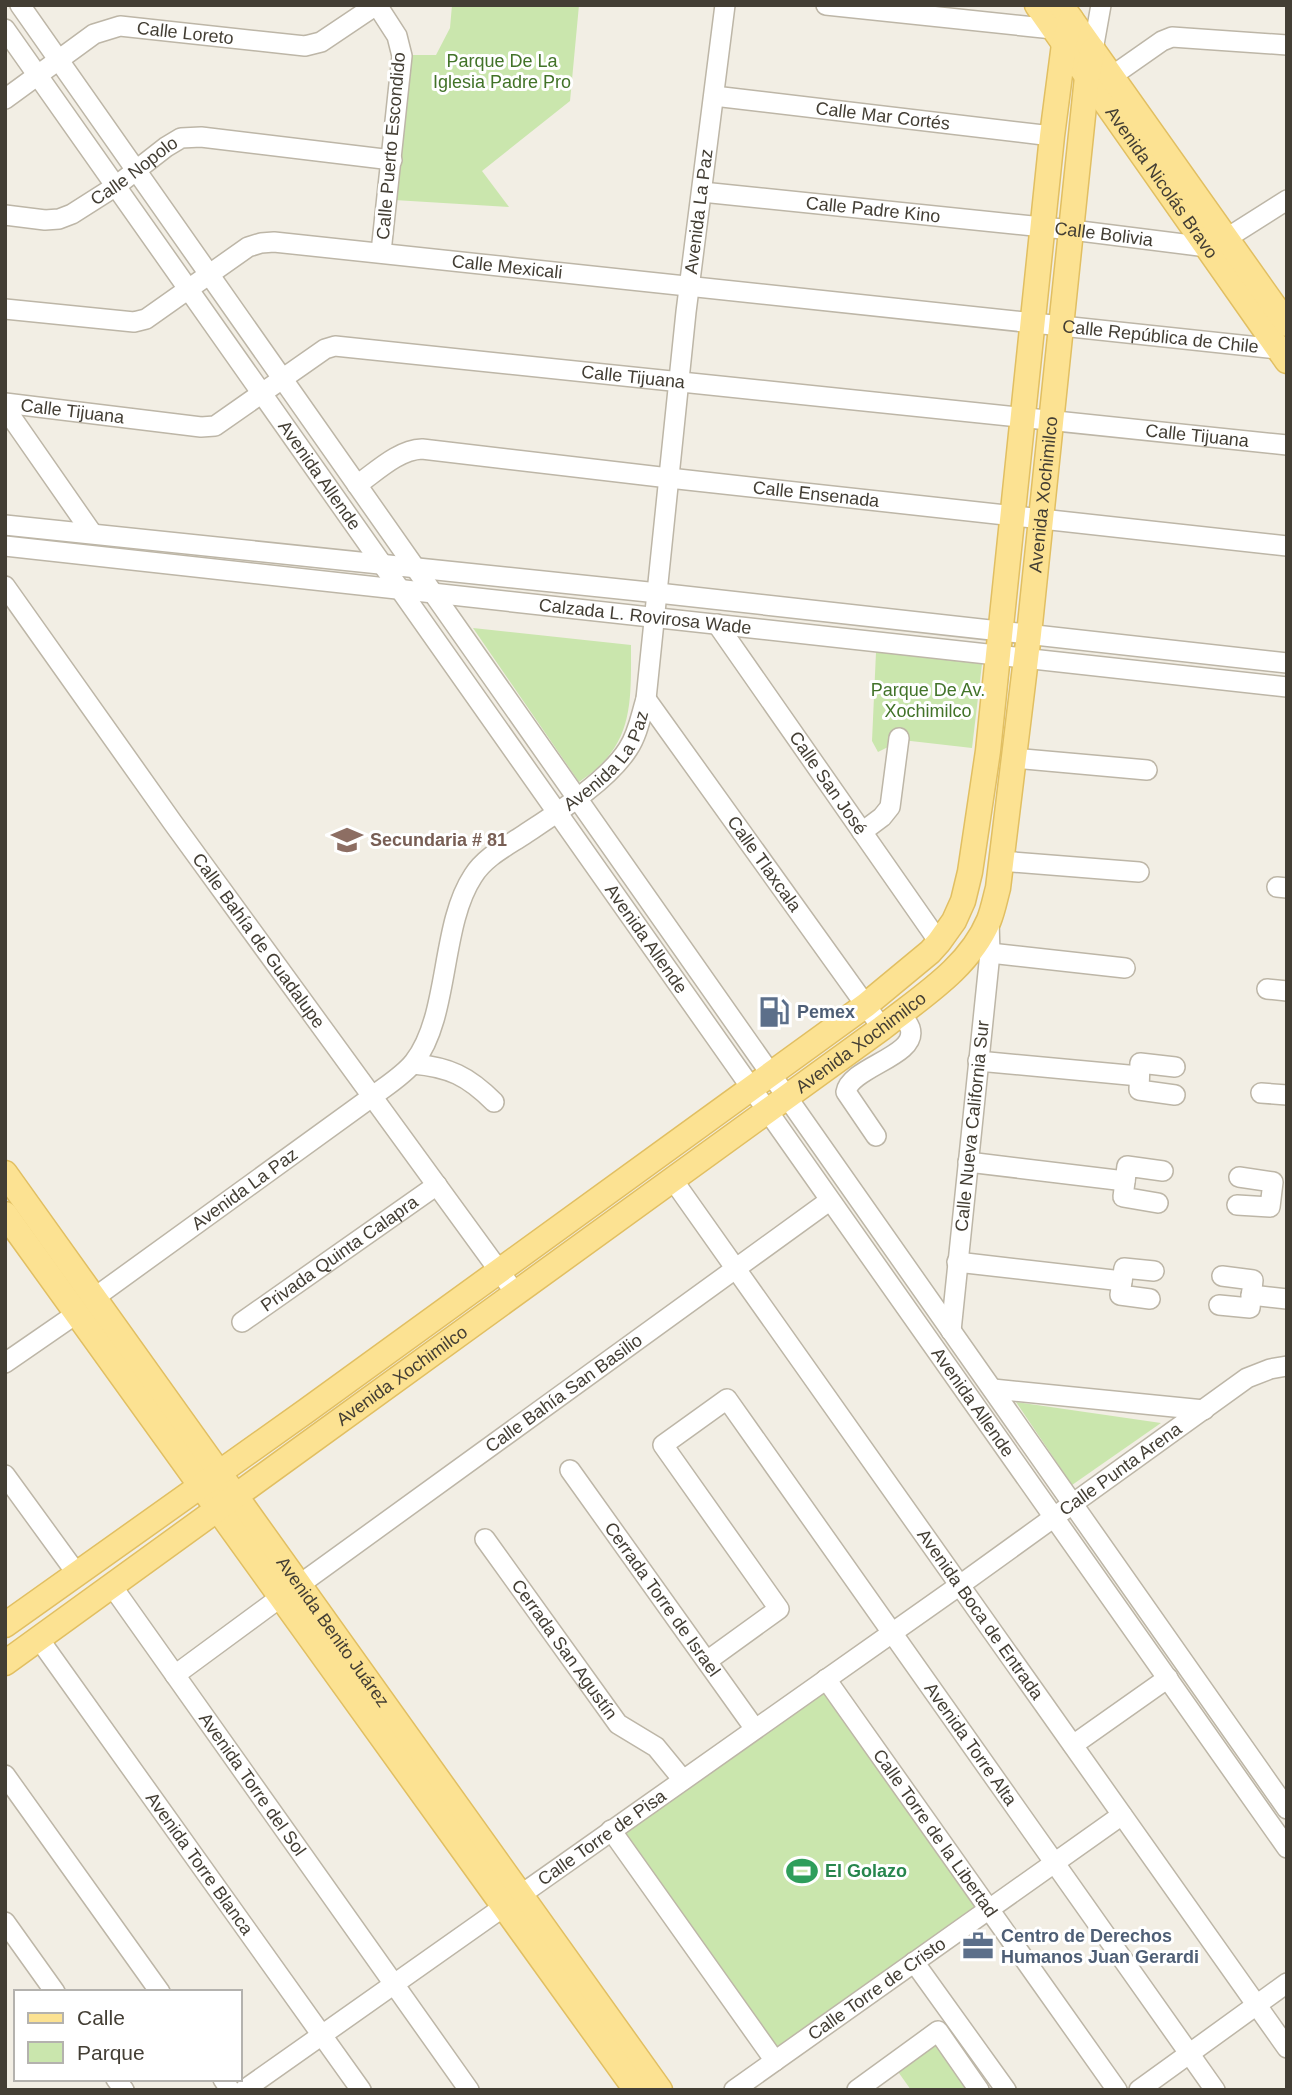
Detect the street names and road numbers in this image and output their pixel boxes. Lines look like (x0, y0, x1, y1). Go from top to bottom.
street label: Calle Loreto (136, 18, 235, 48)
street label: Calle Puerto Escondido (373, 51, 409, 241)
street label: Calle Mar Cortés (815, 98, 951, 134)
street label: Avenida Nicolás Bravo (1102, 103, 1222, 262)
street label: Calle Nopolo (87, 132, 181, 209)
street label: Avenida La Paz (681, 148, 717, 275)
street label: Calle Padre Kino (805, 193, 941, 226)
street label: Calle Bolivia (1054, 218, 1155, 250)
street label: Calle Mexicali (451, 251, 563, 283)
street label: Calle República de Chile (1061, 316, 1260, 357)
street label: Calle Tijuana (580, 362, 687, 392)
street label: Calle Tijuana (20, 395, 126, 428)
street label: Avenida Xochimilco (1025, 415, 1062, 574)
street label: Avenida Allende (274, 417, 365, 534)
street label: Calle Tijuana (1144, 420, 1251, 451)
street label: Calle Ensenada (752, 477, 881, 511)
street label: Calzada L. Rovirosa Wade (538, 595, 752, 638)
street label: Avenida La Paz (560, 709, 652, 815)
street label: Calle San José (785, 728, 871, 838)
street label: Calle Tlaxcala (723, 812, 806, 916)
street label: Calle Bahía de Guadalupe (188, 849, 329, 1032)
street label: Avenida Allende (601, 880, 691, 997)
street label: Avenida Xochimilco (792, 988, 930, 1097)
street label: Calle Nueva California Sur (951, 1020, 993, 1233)
street label: Avenida La Paz (188, 1144, 301, 1234)
street label: Privada Quinta Calapra (257, 1191, 423, 1316)
street label: Avenida Xochimilco (333, 1322, 471, 1430)
street label: Calle Bahía San Basilio (482, 1330, 646, 1456)
street label: Avenida Allende (928, 1344, 1018, 1461)
street label: Calle Punta Arena (1056, 1418, 1186, 1520)
street label: Cerrada Torre de Israel (601, 1518, 724, 1680)
street label: Avenida Boca de Entrada (913, 1525, 1048, 1704)
street label: Avenida Benito Juárez (272, 1553, 393, 1711)
street label: Cerrada San Agustín (507, 1576, 621, 1723)
street label: Avenida Torre Alta (921, 1679, 1021, 1810)
street label: Avenida Torre del Sol (195, 1709, 310, 1860)
street label: Calle Torre de la Libertad (869, 1745, 1001, 1921)
street label: Calle Torre de Pisa (534, 1785, 671, 1889)
street label: Avenida Torre Blanca (142, 1788, 258, 1940)
street label: Calle Torre de Cristo (804, 1933, 949, 2044)

